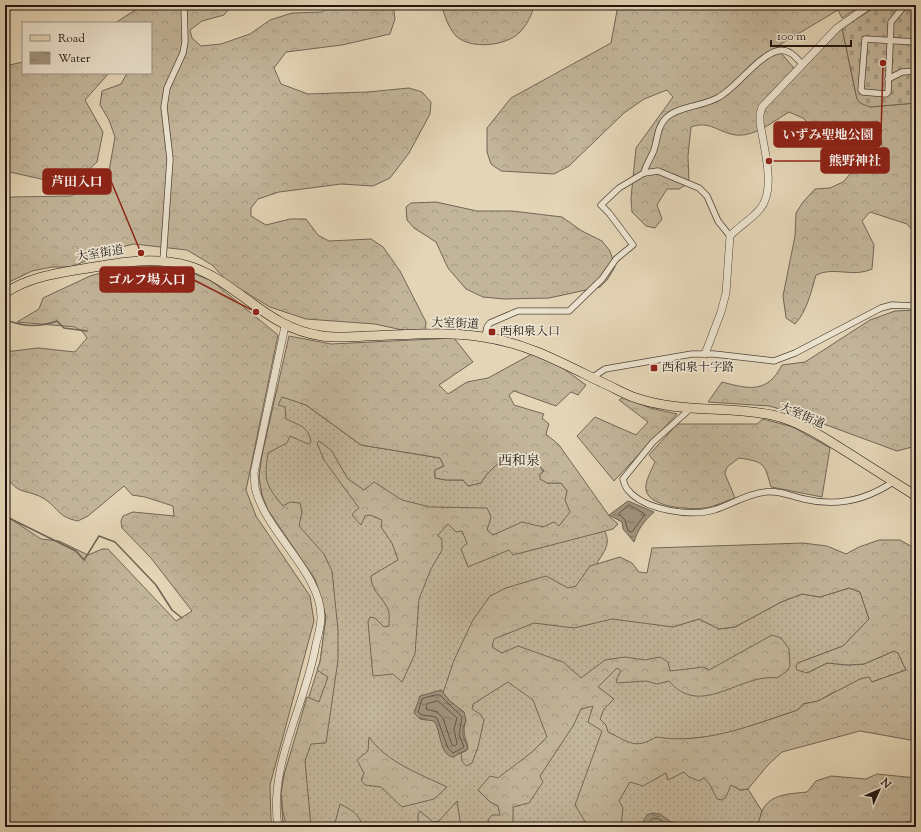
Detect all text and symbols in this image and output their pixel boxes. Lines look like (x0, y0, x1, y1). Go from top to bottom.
legend (22, 22, 152, 74)
scale bar (771, 22, 851, 48)
text: 100 m (777, 28, 806, 46)
text: Road (58, 30, 85, 48)
text: Water (58, 50, 91, 68)
callout: いずみ聖地公園 (774, 122, 881, 147)
text: いずみ聖地公園 (782, 127, 874, 145)
callout: 熊野神社 (821, 148, 889, 173)
text: 熊野神社 (829, 153, 881, 171)
callout: 芦田入口 (43, 169, 111, 194)
text: 芦田入口 (51, 174, 103, 192)
street label: 大室街道 (75, 241, 125, 267)
callout: ゴルフ場入口 (100, 267, 194, 292)
text: ゴルフ場入口 (108, 272, 186, 290)
street label: 大室街道 (431, 314, 479, 334)
place label: 西和泉入口 (500, 323, 560, 341)
marker: 西和泉入口 (487, 327, 497, 337)
place label: 西和泉十字路 (662, 359, 734, 377)
marker: 西和泉十字路 (649, 363, 659, 373)
street label: 大室街道 (776, 398, 828, 434)
district label: 西和泉 (498, 452, 540, 472)
north arrow (859, 770, 899, 810)
text: N (876, 774, 894, 793)

